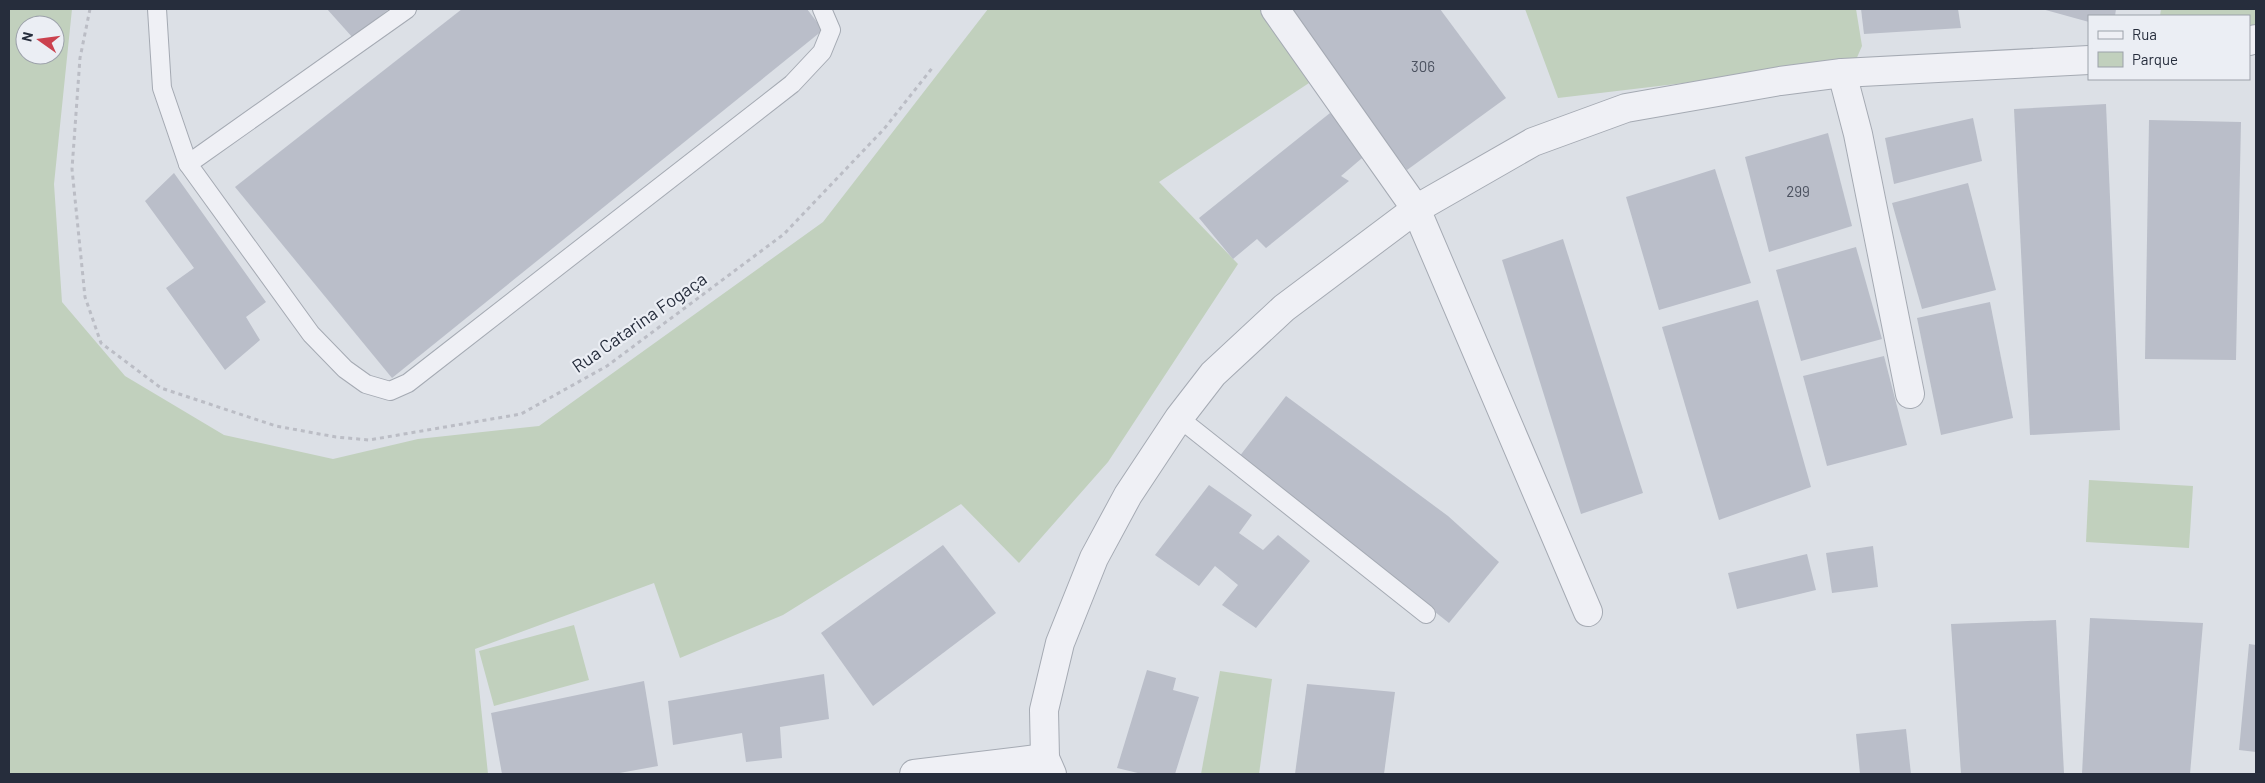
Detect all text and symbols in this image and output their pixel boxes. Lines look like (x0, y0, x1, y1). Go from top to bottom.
north arrow (15, 15, 65, 65)
legend (2088, 15, 2250, 80)
text: Rua (2132, 25, 2157, 43)
text: N (18, 30, 36, 43)
text: Parque (2132, 50, 2178, 68)
house number: 306 (1411, 57, 1435, 75)
house number: 299 (1786, 182, 1810, 200)
street label: Rua Catarina Fogaça (567, 267, 711, 377)

